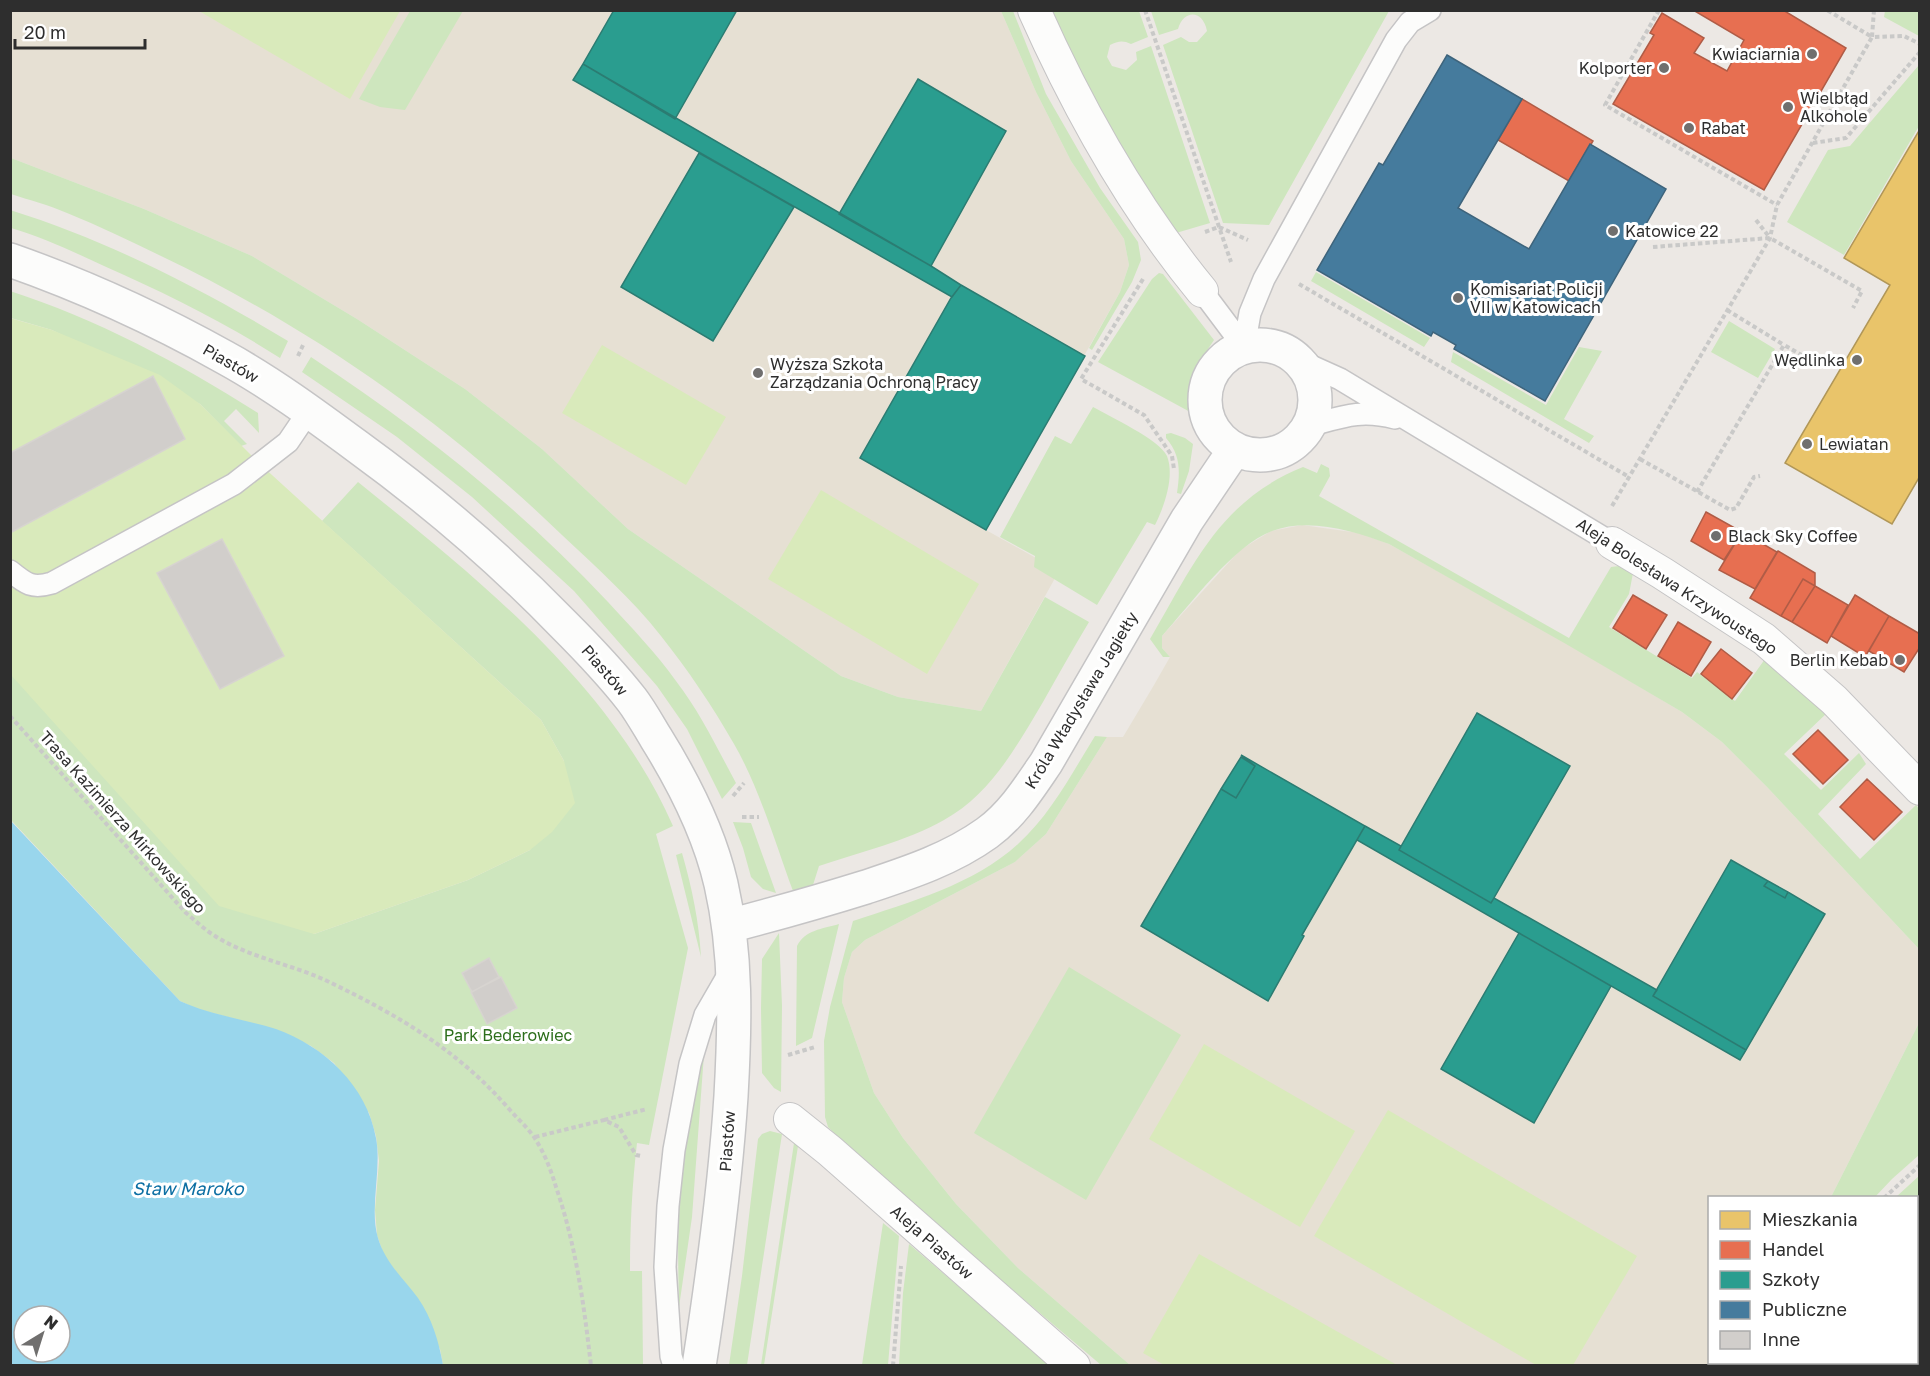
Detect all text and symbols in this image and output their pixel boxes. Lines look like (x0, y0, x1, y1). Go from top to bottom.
scale bar (15, 12, 146, 50)
text: 20 m (24, 21, 66, 43)
place label: Kwiaciarnia (1712, 44, 1800, 64)
marker: Kwiaciarnia (1805, 47, 1819, 61)
place label: Kolporter (1579, 58, 1652, 78)
marker: Kolporter (1657, 61, 1671, 75)
place label: Wielbłąd Alkohole (1800, 88, 1868, 126)
marker: Wielbłąd Alkohole (1781, 100, 1795, 114)
place label: Rabat (1701, 118, 1746, 138)
marker: Rabat (1682, 121, 1696, 135)
place label: Katowice 22 (1625, 221, 1718, 241)
marker: Katowice 22 (1606, 224, 1620, 238)
place label: Komisariat Policji VII w Katowicach (1470, 279, 1603, 317)
marker: Komisariat Policji VII w Katowicach (1451, 291, 1465, 305)
street label: Piastów (200, 339, 262, 387)
place label: Wędlinka (1774, 350, 1845, 370)
marker: Wędlinka (1850, 353, 1864, 367)
place label: Wyższa Szkoła Zarządzania Ochroną Pracy (770, 354, 978, 392)
marker: Wyższa Szkoła Zarządzania Ochroną Pracy (751, 366, 765, 380)
place label: Lewiatan (1819, 434, 1889, 454)
marker: Lewiatan (1800, 437, 1814, 451)
street label: Aleja Bolesława Krzywoustego (1573, 513, 1781, 659)
place label: Black Sky Coffee (1728, 526, 1858, 546)
marker: Black Sky Coffee (1709, 529, 1723, 543)
street label: Króla Władysława Jagiełły (1020, 608, 1142, 792)
street label: Piastów (577, 640, 633, 700)
place label: Berlin Kebab (1790, 650, 1888, 670)
marker: Berlin Kebab (1893, 653, 1907, 667)
street label: Trasa Kazimierza Mirkowskiego (36, 727, 210, 917)
park label: Park Bederowiec (444, 1025, 573, 1045)
street label: Piastów (715, 1110, 739, 1172)
water label: Staw Maroko (132, 1177, 245, 1199)
legend (1708, 1196, 1918, 1364)
street label: Aleja Piastów (887, 1201, 977, 1283)
text: Mieszkania (1762, 1208, 1858, 1230)
text: Handel (1762, 1238, 1824, 1260)
text: Szkoły (1762, 1268, 1820, 1290)
text: Publiczne (1762, 1298, 1847, 1320)
north arrow (12, 1304, 72, 1364)
text: N (40, 1311, 62, 1334)
text: Inne (1762, 1328, 1800, 1350)

